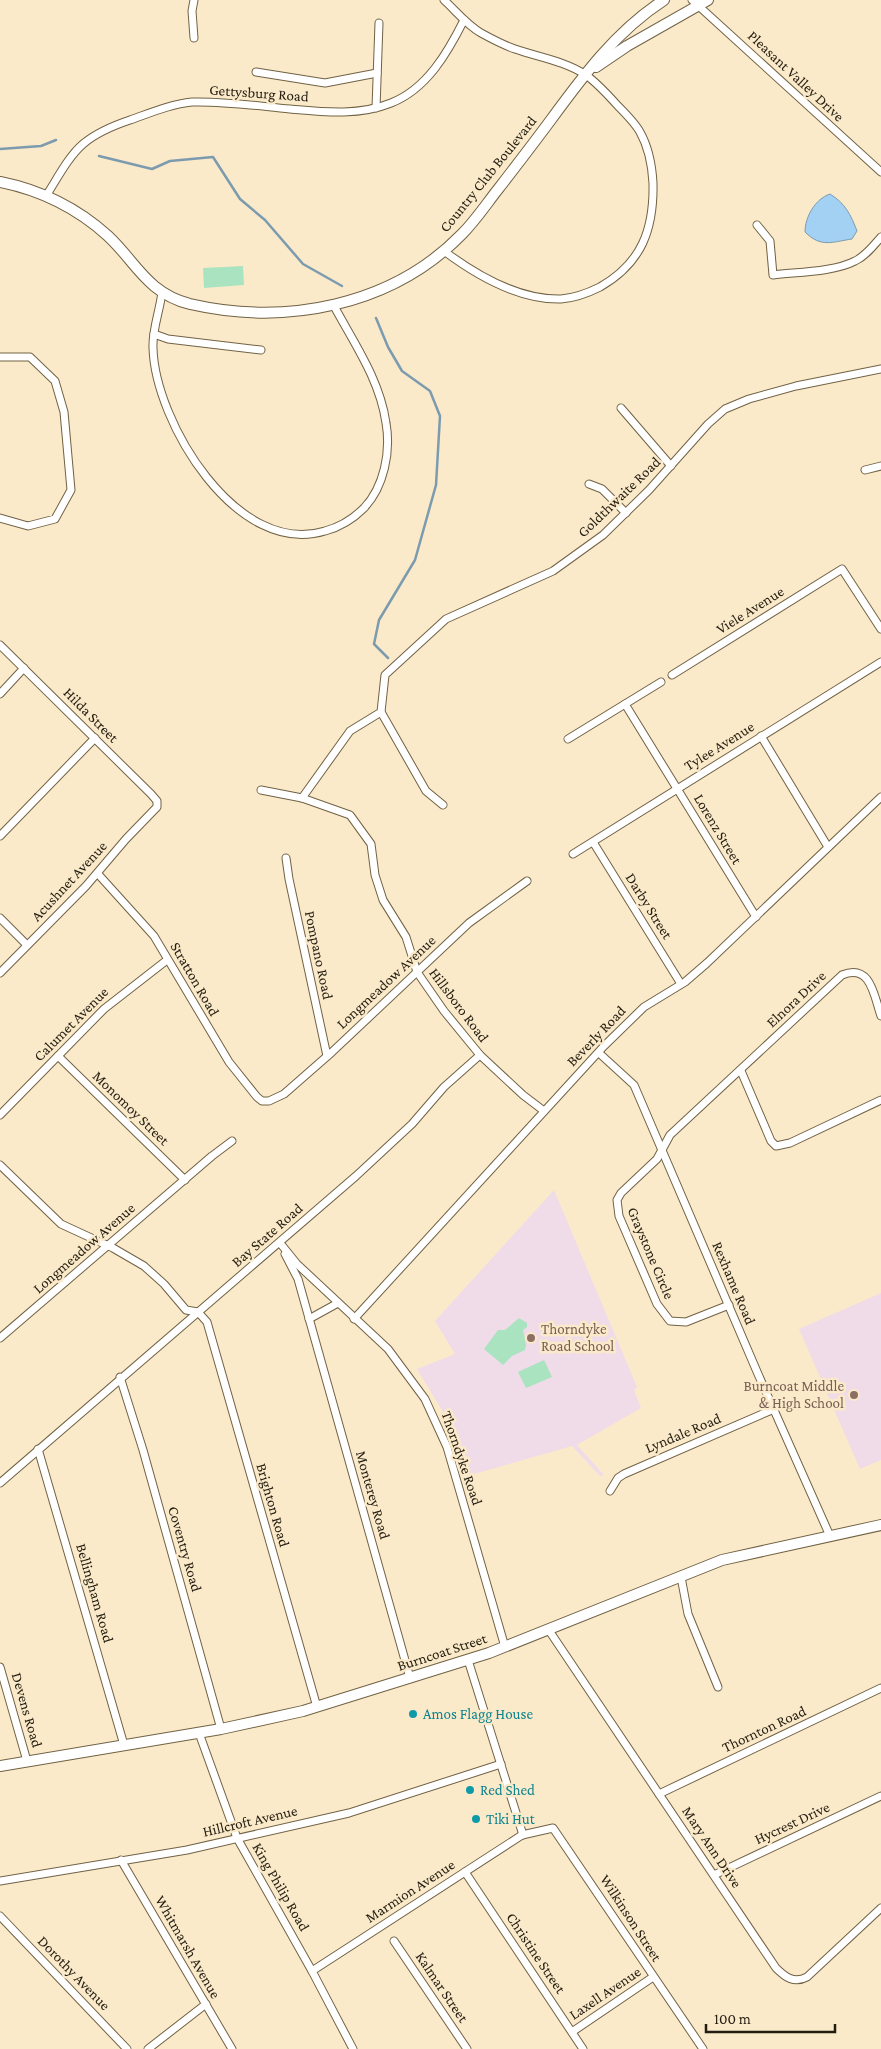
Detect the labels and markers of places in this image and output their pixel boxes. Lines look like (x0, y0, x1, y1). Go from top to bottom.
place label: Thorndyke Road School (541, 1321, 614, 1354)
marker: Thorndyke Road School (525, 1332, 537, 1344)
place label: Burncoat Middle & High School (743, 1378, 844, 1412)
marker: Burncoat Middle & High School (848, 1389, 860, 1401)
place label: Amos Flagg House (423, 1706, 533, 1723)
marker: Amos Flagg House (407, 1708, 419, 1720)
place label: Red Shed (480, 1782, 535, 1798)
marker: Red Shed (464, 1784, 476, 1796)
place label: Tiki Hut (486, 1811, 536, 1827)
marker: Tiki Hut (470, 1813, 482, 1825)

